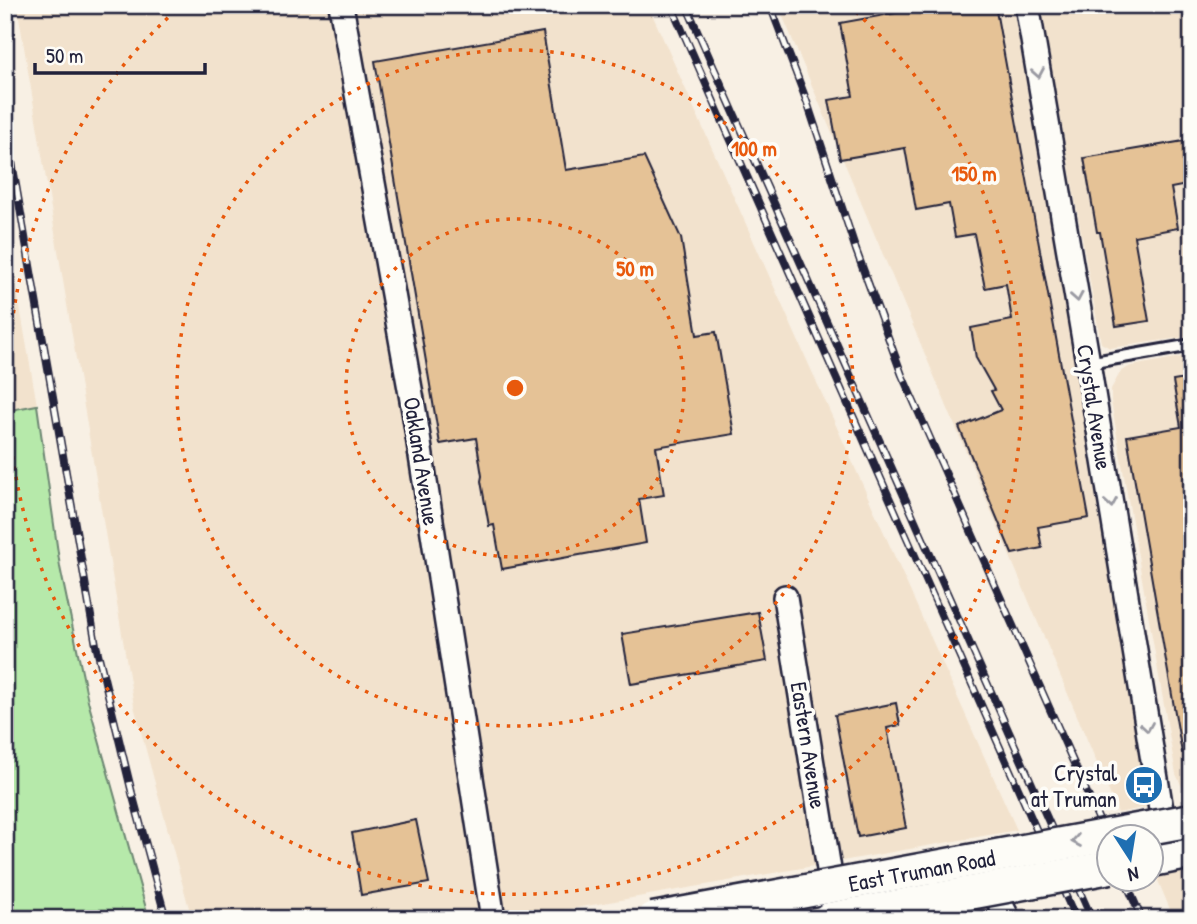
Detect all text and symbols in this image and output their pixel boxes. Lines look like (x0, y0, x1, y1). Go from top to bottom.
scale bar (35, 32, 205, 76)
text: 50 m (46, 41, 83, 70)
one-way arrow (1030, 66, 1045, 78)
text: 100 m (731, 134, 777, 163)
text: 150 m (951, 159, 997, 188)
text: 50 m (616, 254, 654, 283)
one-way arrow (1069, 291, 1084, 303)
street label: Crystal Avenue (1070, 342, 1120, 472)
centre of rings (503, 376, 527, 400)
street label: Oakland Avenue (397, 395, 447, 527)
one-way arrow (1103, 497, 1118, 508)
street label: Eastern Avenue (784, 679, 834, 811)
one-way arrow (1140, 721, 1155, 733)
place label: Crystal at Truman (1031, 757, 1118, 814)
bus stop icon: Crystal at Truman (1123, 764, 1165, 806)
north arrow (1096, 822, 1166, 892)
one-way arrow (1070, 833, 1082, 848)
street label: East Truman Road (846, 841, 997, 898)
text: N (1126, 861, 1141, 888)

